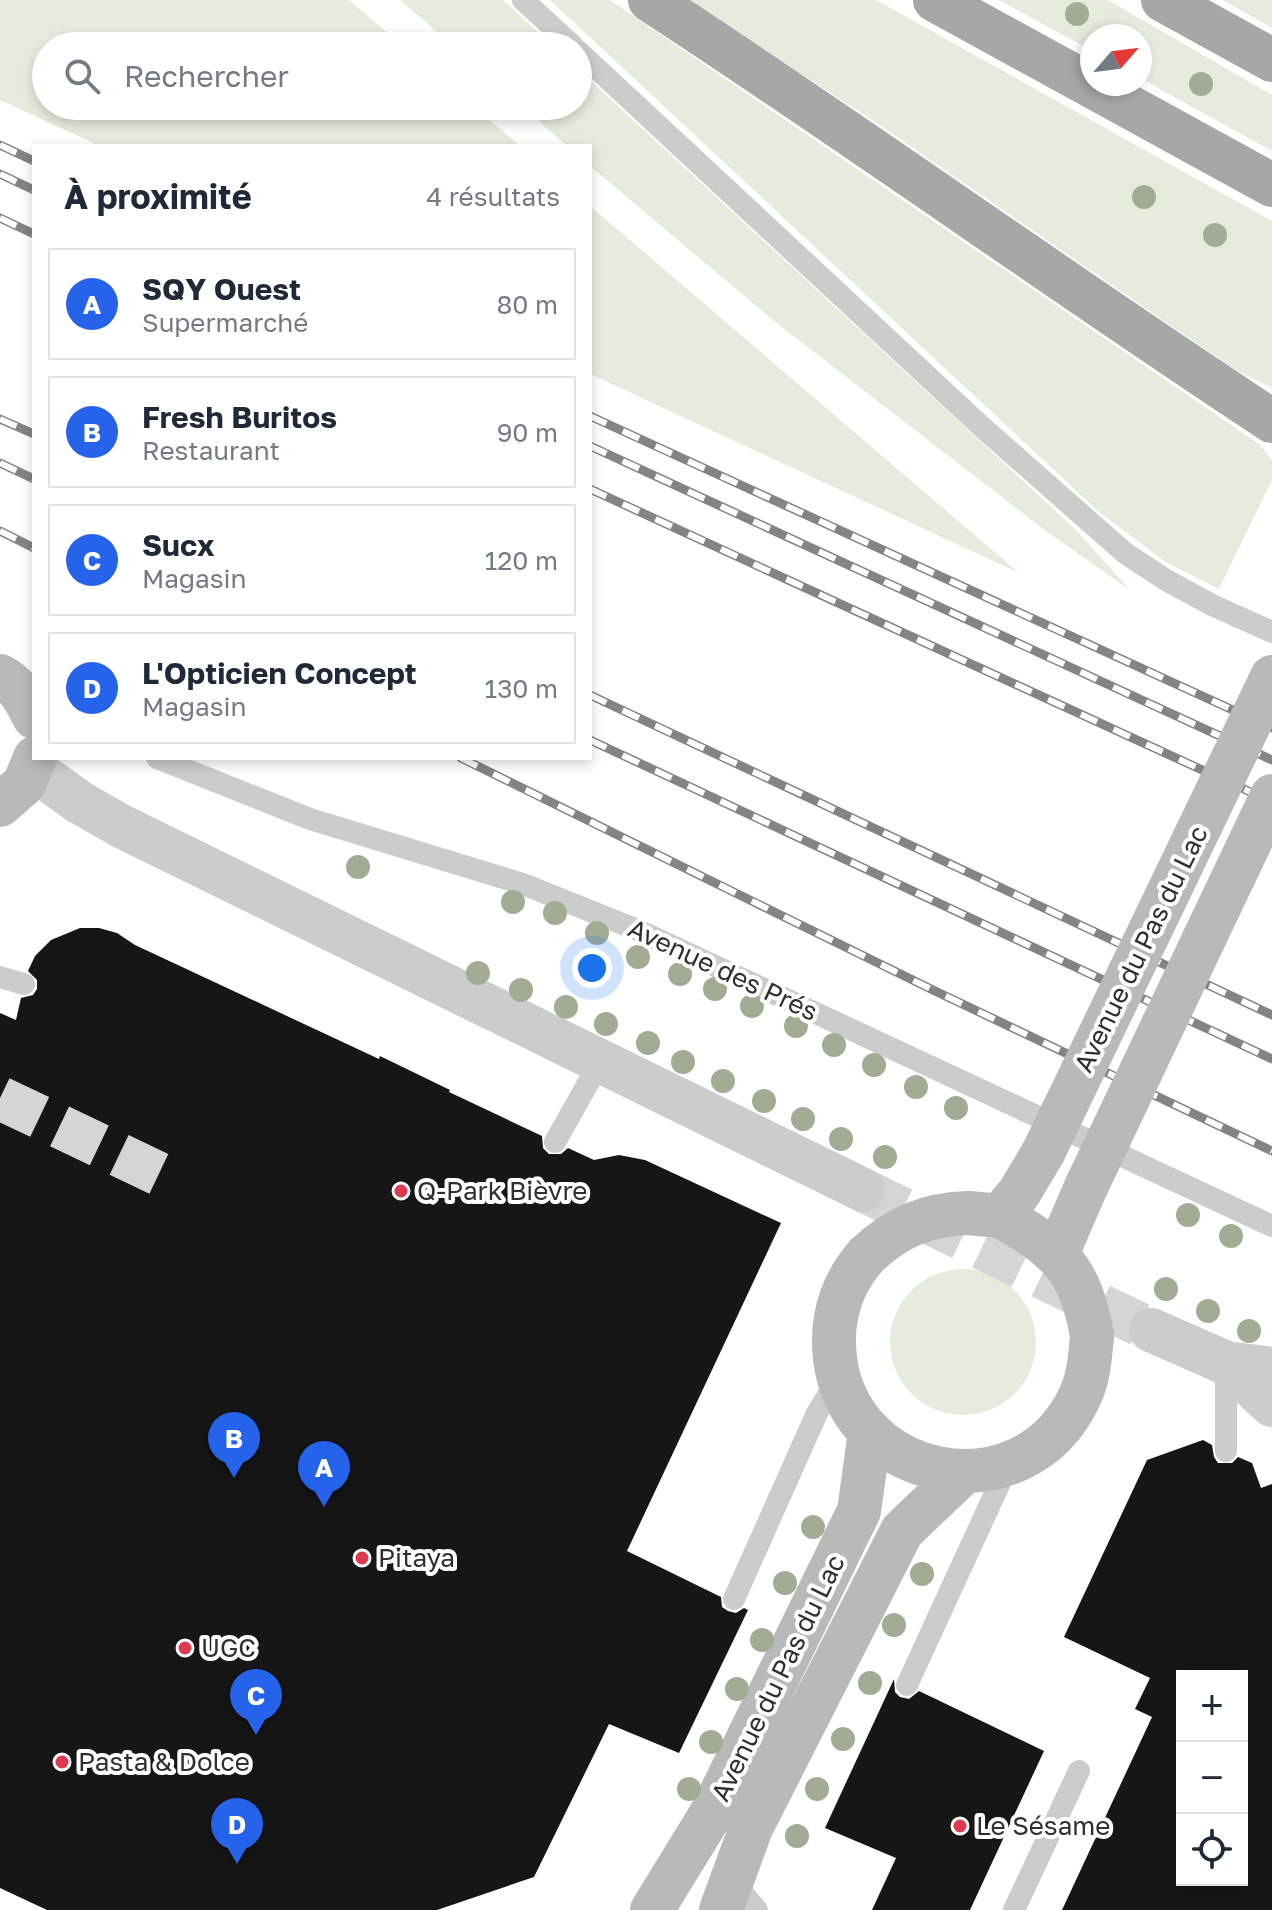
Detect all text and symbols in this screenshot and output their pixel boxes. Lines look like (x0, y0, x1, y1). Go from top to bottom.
north arrow (1080, 24, 1152, 96)
search box (32, 32, 592, 120)
icon: search (60, 54, 104, 98)
text: Rechercher (124, 58, 289, 94)
text: À proximité (64, 176, 252, 216)
text: 4 résultats (426, 181, 560, 212)
text: SQY Ouest (142, 271, 301, 307)
text: A (83, 289, 101, 320)
text: 80 m (497, 289, 558, 320)
text: Supermarché (142, 307, 308, 338)
text: Fresh Buritos (142, 399, 337, 435)
text: B (83, 417, 101, 448)
text: 90 m (497, 417, 558, 448)
text: Restaurant (142, 435, 280, 466)
text: Sucx (142, 527, 214, 563)
text: C (83, 545, 101, 576)
text: 120 m (485, 545, 558, 576)
text: Magasin (142, 563, 246, 594)
text: L'Opticien Concept (142, 655, 417, 691)
text: D (83, 673, 101, 704)
text: 130 m (485, 673, 558, 704)
text: Magasin (142, 691, 246, 722)
street label: Avenue du Pas du Lac (1067, 820, 1214, 1077)
street label: Avenue des Prés (624, 912, 823, 1027)
your location (572, 948, 612, 988)
place label: Q-Park Bièvre (417, 1175, 587, 1206)
marker: Q-Park Bièvre (392, 1182, 410, 1200)
pin: B (208, 1412, 260, 1478)
pin: A (298, 1441, 350, 1507)
place label: Pitaya (378, 1542, 455, 1573)
marker: Pitaya (353, 1549, 371, 1567)
street label: Avenue du Pas du Lac (704, 1549, 851, 1806)
place label: UGC (201, 1632, 256, 1663)
marker: UGC (176, 1639, 194, 1657)
pin: C (230, 1669, 282, 1735)
map controls (1176, 1670, 1248, 1886)
button: + (1176, 1670, 1248, 1742)
button: − (1176, 1742, 1248, 1814)
place label: Pasta & Dolce (78, 1746, 250, 1777)
marker: Pasta & Dolce (53, 1753, 71, 1771)
pin: D (211, 1798, 263, 1864)
place label: Le Sésame (976, 1810, 1110, 1841)
button: locate (1176, 1814, 1248, 1886)
marker: Le Sésame (951, 1817, 969, 1835)

